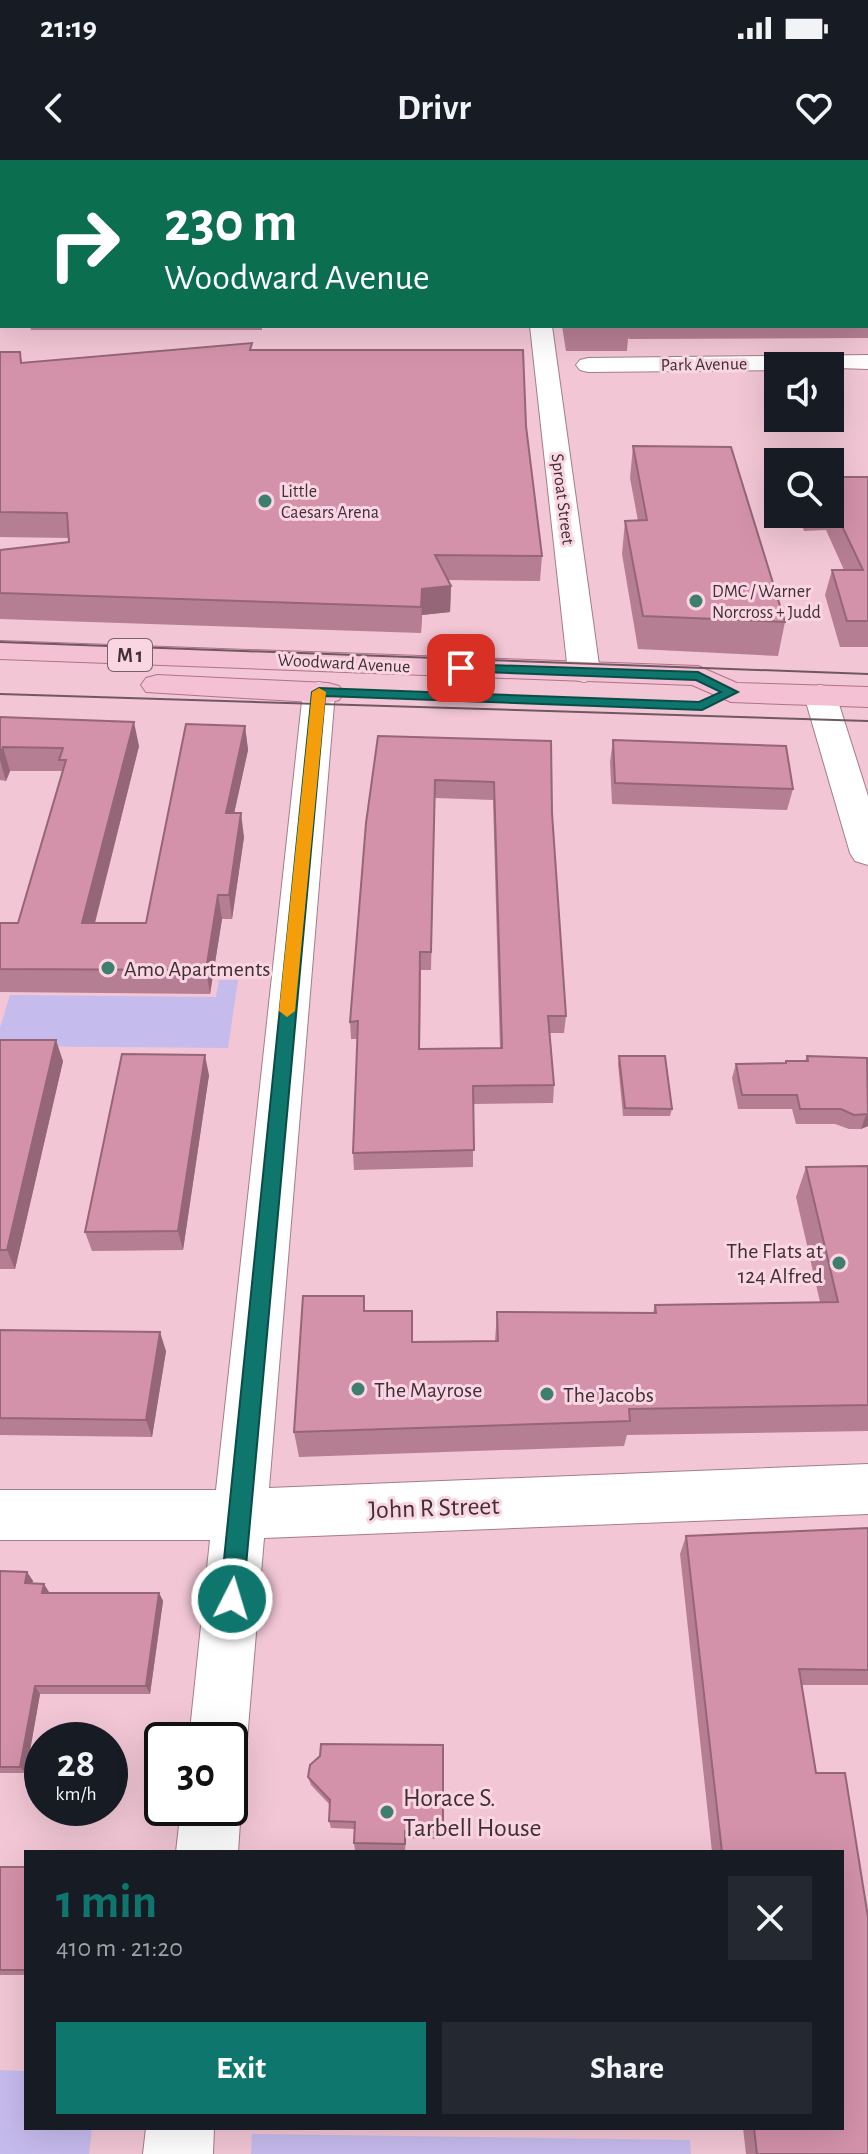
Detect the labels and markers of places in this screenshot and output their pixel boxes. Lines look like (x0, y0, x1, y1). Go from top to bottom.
place label: Little Caesars Arena (281, 483, 379, 522)
marker: Little Caesars Arena (256, 492, 274, 510)
place label: DMC / Warner Norcross + Judd (712, 583, 821, 622)
marker: DMC / Warner Norcross + Judd (687, 592, 705, 610)
pin (427, 634, 495, 702)
place label: Amo Apartments (124, 958, 270, 980)
marker: Amo Apartments (99, 959, 117, 977)
place label: The Flats at 124 Alfred (726, 1240, 823, 1287)
marker: The Flats at 124 Alfred (830, 1254, 848, 1272)
place label: The Mayrose (374, 1379, 482, 1401)
marker: The Mayrose (349, 1380, 367, 1398)
place label: The Jacobs (563, 1384, 654, 1406)
marker: The Jacobs (538, 1385, 556, 1403)
place label: Horace S. Tarbell House (403, 1785, 542, 1841)
marker: Horace S. Tarbell House (378, 1803, 396, 1821)

